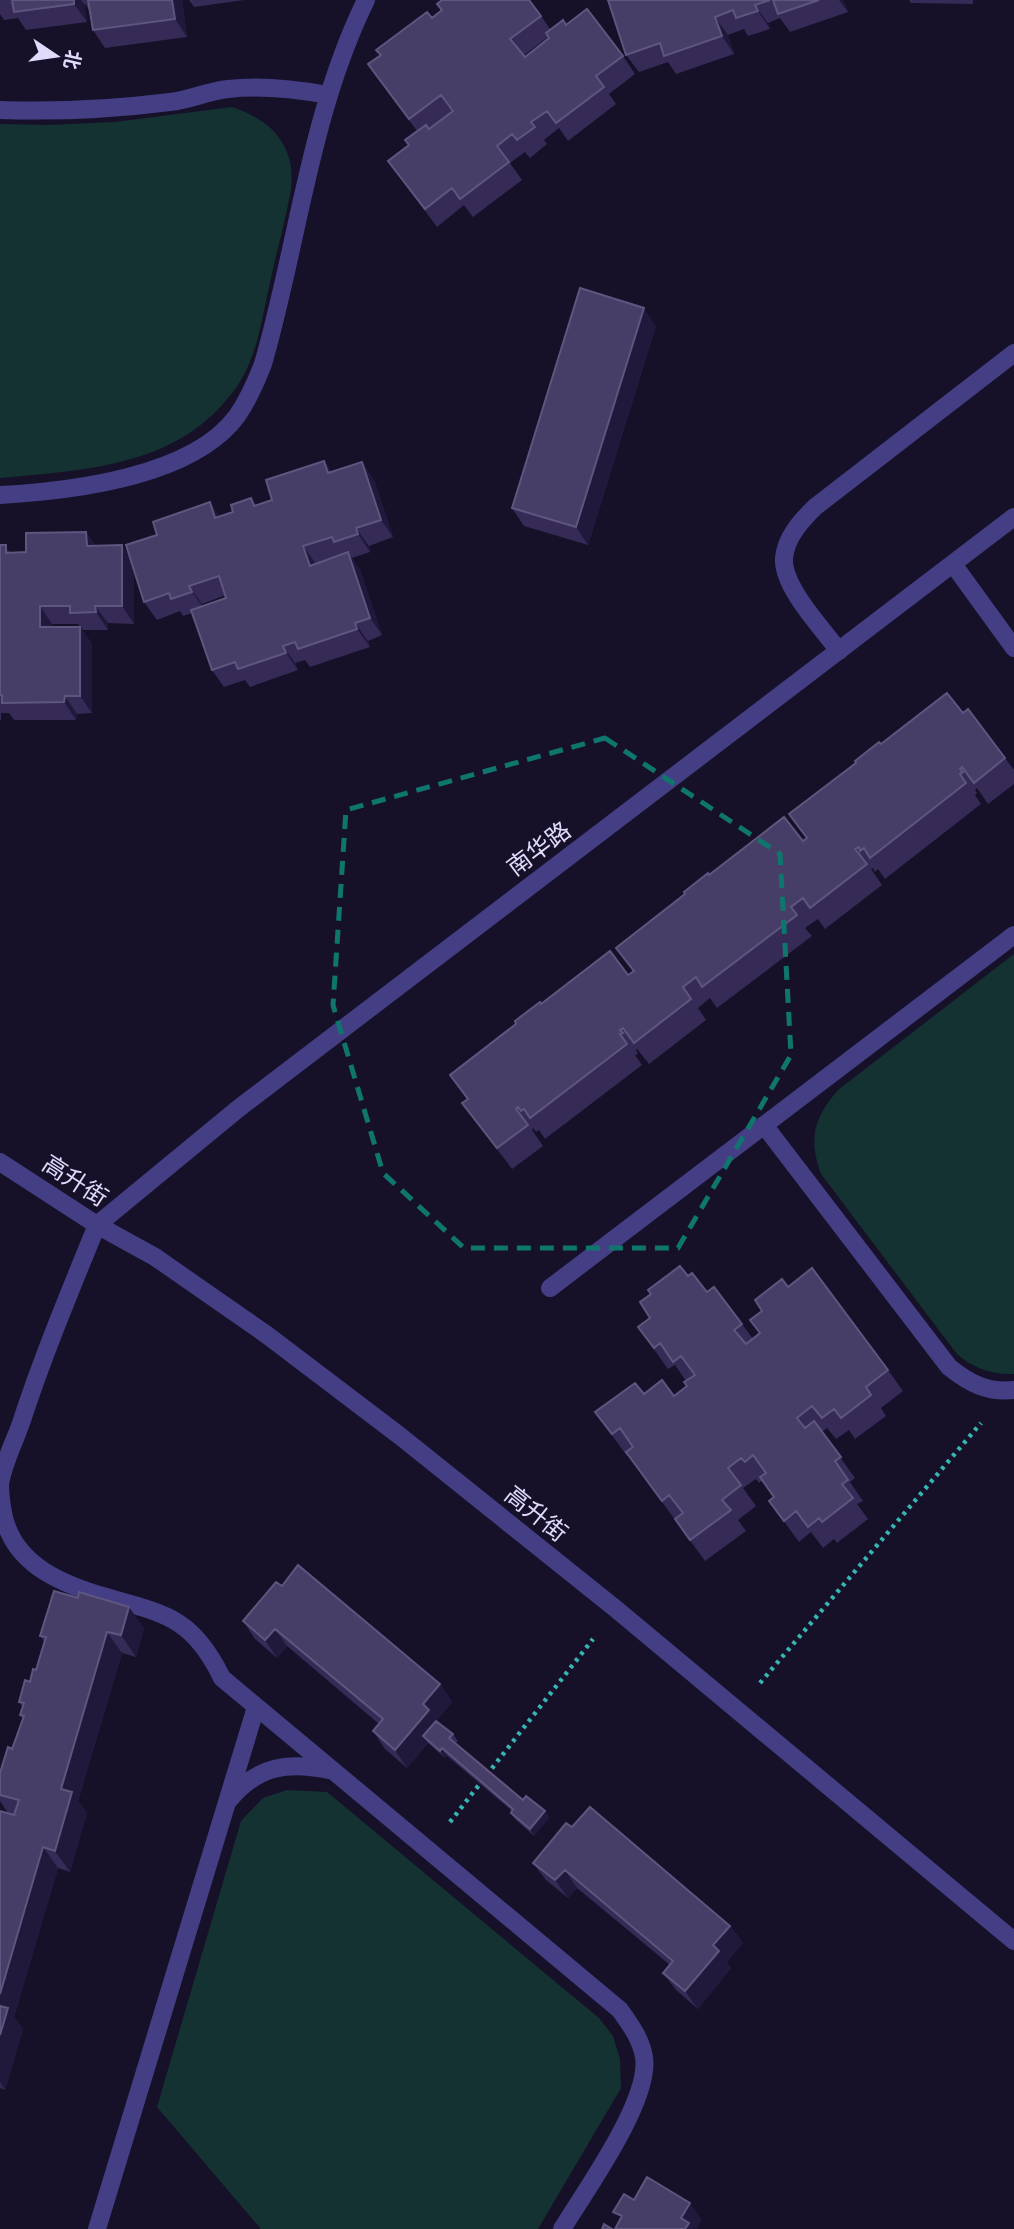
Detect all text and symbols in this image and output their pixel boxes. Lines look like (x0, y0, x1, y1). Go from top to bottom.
north arrow (21, 21, 91, 91)
text: 北 (60, 48, 85, 72)
street label: 南华路 (502, 816, 576, 881)
street label: 高升街 (38, 1150, 113, 1212)
street label: 高升街 (500, 1480, 573, 1547)

